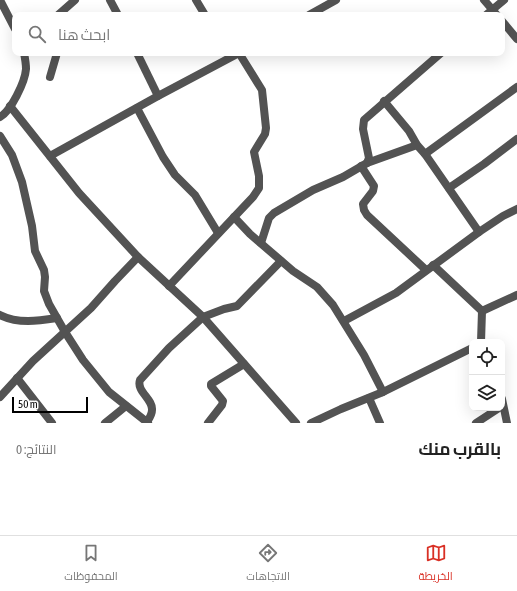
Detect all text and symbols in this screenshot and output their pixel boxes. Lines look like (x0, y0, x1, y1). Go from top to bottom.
search box (12, 12, 505, 56)
icon: search (26, 23, 48, 45)
text: ابحث هنا (58, 26, 110, 43)
map controls (469, 339, 505, 411)
button: locate (469, 339, 505, 375)
button: layers (469, 375, 505, 411)
scale bar (12, 395, 88, 414)
text: 50 m (18, 398, 38, 410)
text: بالقرب منك (418, 439, 501, 459)
text: النتائج: 0 (16, 442, 56, 457)
tab: المحفوظات (64, 542, 118, 586)
tab: الاتجاهات (246, 542, 290, 586)
tab: الخريطة (418, 542, 453, 586)

